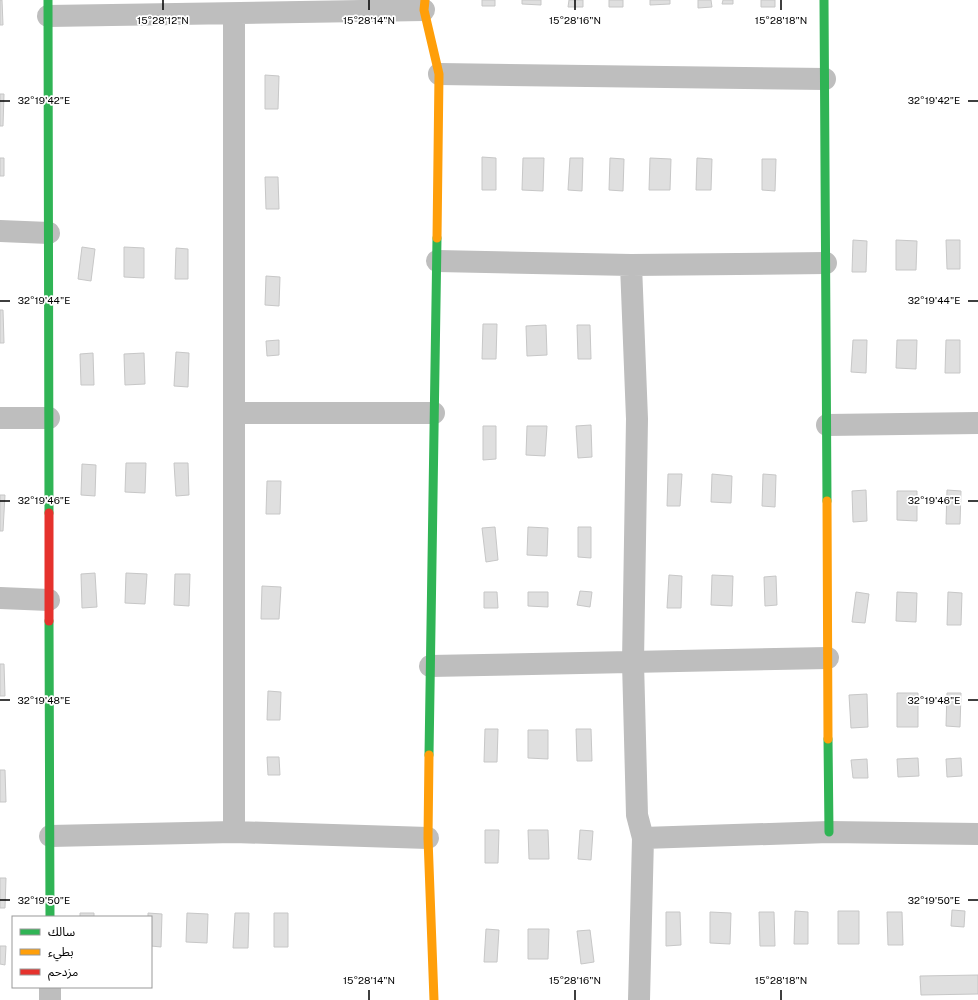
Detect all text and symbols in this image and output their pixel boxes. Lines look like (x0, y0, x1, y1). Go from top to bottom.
text: 15°28'12"N (137, 14, 189, 26)
text: 15°28'14"N (343, 14, 395, 26)
text: 15°28'16"N (549, 14, 601, 26)
text: 15°28'18"N (755, 14, 807, 26)
text: 32°19'42"E (18, 94, 70, 106)
text: 32°19'42"E (908, 94, 960, 106)
text: 32°19'44"E (18, 294, 70, 306)
text: 32°19'44"E (908, 294, 960, 306)
text: 32°19'46"E (18, 494, 70, 506)
text: 32°19'46"E (908, 494, 960, 506)
text: 32°19'48"E (18, 694, 70, 706)
text: 32°19'48"E (908, 694, 960, 706)
text: 32°19'50"E (18, 894, 70, 906)
text: 32°19'50"E (908, 894, 960, 906)
legend (12, 916, 152, 988)
text: سالك (48, 925, 75, 939)
text: بطيء (48, 945, 74, 962)
text: مزدحم (48, 965, 78, 981)
text: 15°28'14"N (343, 974, 395, 986)
text: 15°28'16"N (549, 974, 601, 986)
text: 15°28'18"N (755, 974, 807, 986)

